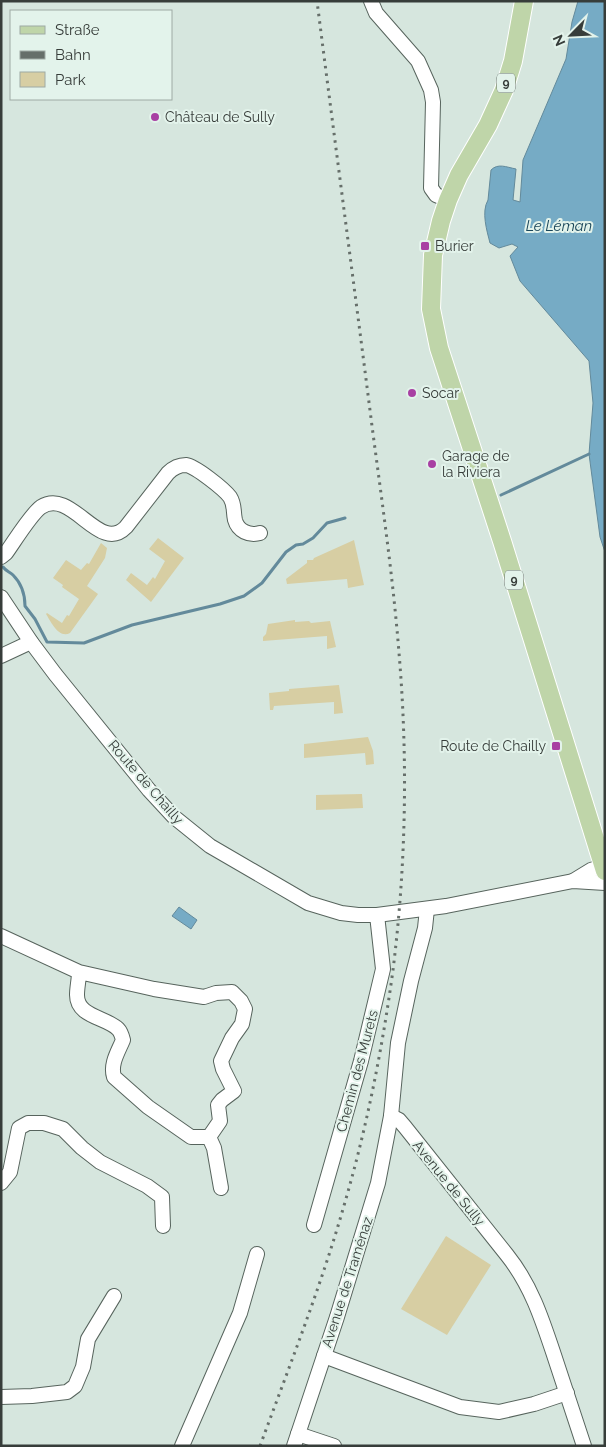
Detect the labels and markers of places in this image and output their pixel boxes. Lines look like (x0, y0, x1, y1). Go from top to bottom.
place label: Château de Sully (165, 109, 275, 125)
marker: Château de Sully (149, 111, 161, 123)
place label: Burier (435, 238, 474, 254)
marker: Burier (419, 240, 431, 252)
place label: Socar (422, 385, 459, 401)
marker: Socar (406, 387, 418, 399)
place label: Garage de la Riviera (442, 448, 510, 480)
marker: Garage de la Riviera (426, 458, 438, 470)
place label: Route de Chailly (440, 738, 546, 754)
marker: Route de Chailly (550, 740, 562, 752)

